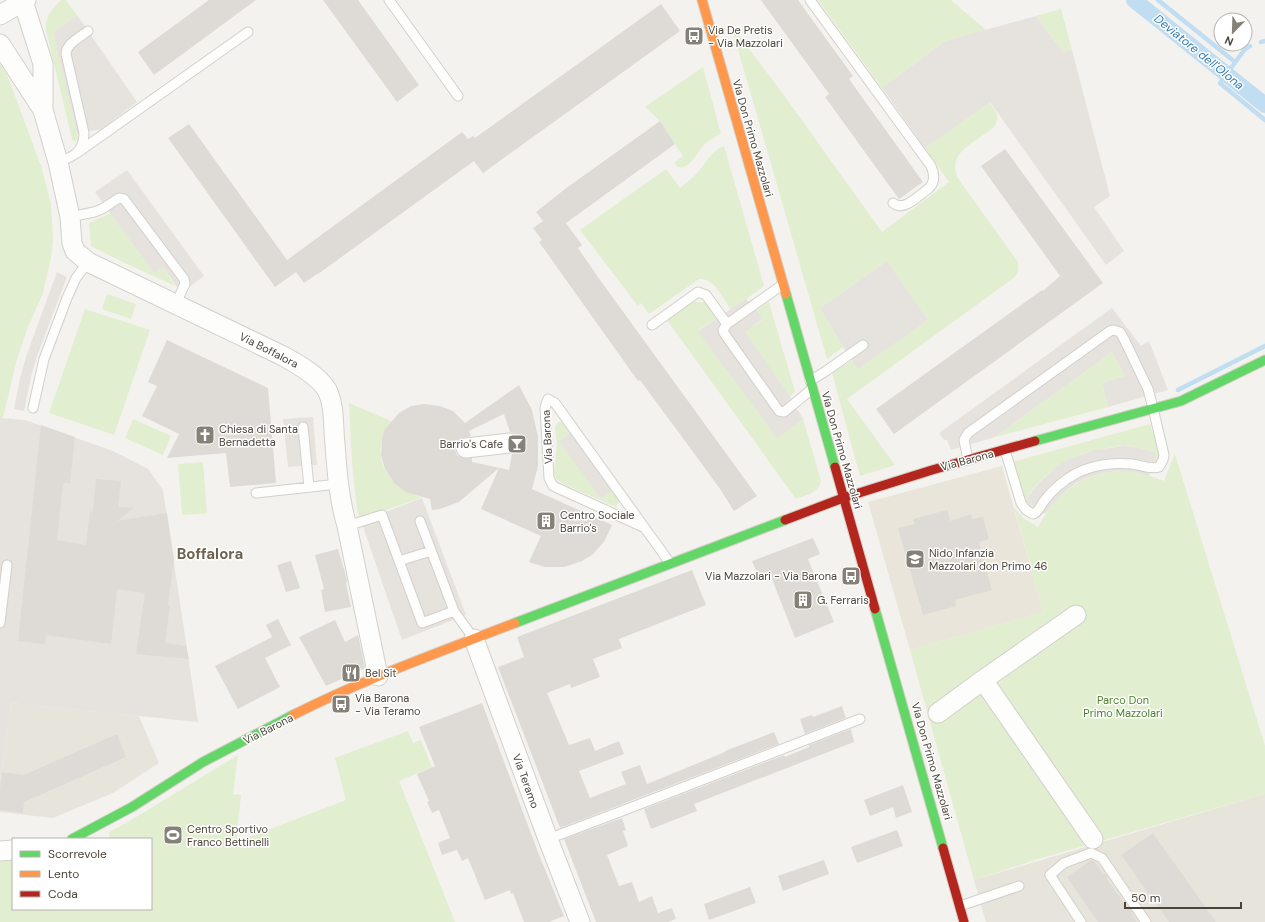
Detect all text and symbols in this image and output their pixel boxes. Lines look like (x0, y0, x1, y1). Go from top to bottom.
water label: Deviatore dell'Olona (1151, 11, 1248, 94)
north arrow (1213, 12, 1253, 52)
place label: Via De Pretis - Via Mazzolari (708, 23, 783, 50)
bus stop icon: Via De Pretis - Via Mazzolari (683, 25, 705, 47)
text: N (1223, 33, 1236, 49)
street label: Via Don Primo Mazzolari (730, 78, 776, 198)
street label: Via Boffalora (237, 329, 301, 371)
street label: Via Don Primo Mazzolari (819, 390, 865, 510)
street label: Via Barona (539, 410, 555, 464)
place label: Chiesa di Santa Bernadetta (219, 422, 298, 449)
church icon: Chiesa di Santa Bernadetta (194, 424, 216, 446)
bar icon: Barrio's Cafe (506, 433, 528, 455)
place label: Barrio's Cafe (440, 437, 503, 451)
street label: Via Barona (939, 446, 995, 474)
place label: Centro Sociale Barrio's (560, 508, 635, 535)
building icon: Centro Sociale Barrio's (535, 510, 557, 532)
district label: Boffalora (177, 544, 243, 564)
place label: Nido Infanzia Mazzolari don Primo 46 (929, 546, 1048, 573)
school or university icon: Nido Infanzia Mazzolari don Primo 46 (904, 548, 926, 570)
bus stop icon: Via Mazzolari - Via Barona (840, 565, 862, 587)
place label: Via Mazzolari - Via Barona (705, 569, 837, 583)
building icon: G. Ferraris (792, 589, 814, 611)
place label: G. Ferraris (817, 593, 869, 607)
restaurant icon: Bel Sit (340, 662, 362, 684)
place label: Bel Sit (365, 666, 397, 680)
place label: Via Barona - Via Teramo (355, 691, 421, 718)
bus stop icon: Via Barona - Via Teramo (330, 693, 352, 715)
park label: Parco Don Primo Mazzolari (1083, 693, 1163, 720)
street label: Via Don Primo Mazzolari (909, 701, 955, 821)
street label: Via Barona (241, 710, 295, 748)
street label: Via Teramo (510, 752, 542, 810)
place label: Centro Sportivo Franco Bettinelli (187, 822, 269, 849)
sports icon: Centro Sportivo Franco Bettinelli (162, 824, 184, 846)
legend (12, 838, 152, 910)
text: Scorrevole (48, 846, 107, 862)
text: Lento (48, 866, 79, 882)
scale bar (1125, 884, 1241, 910)
text: Coda (48, 886, 78, 902)
text: 50 m (1131, 890, 1160, 906)

